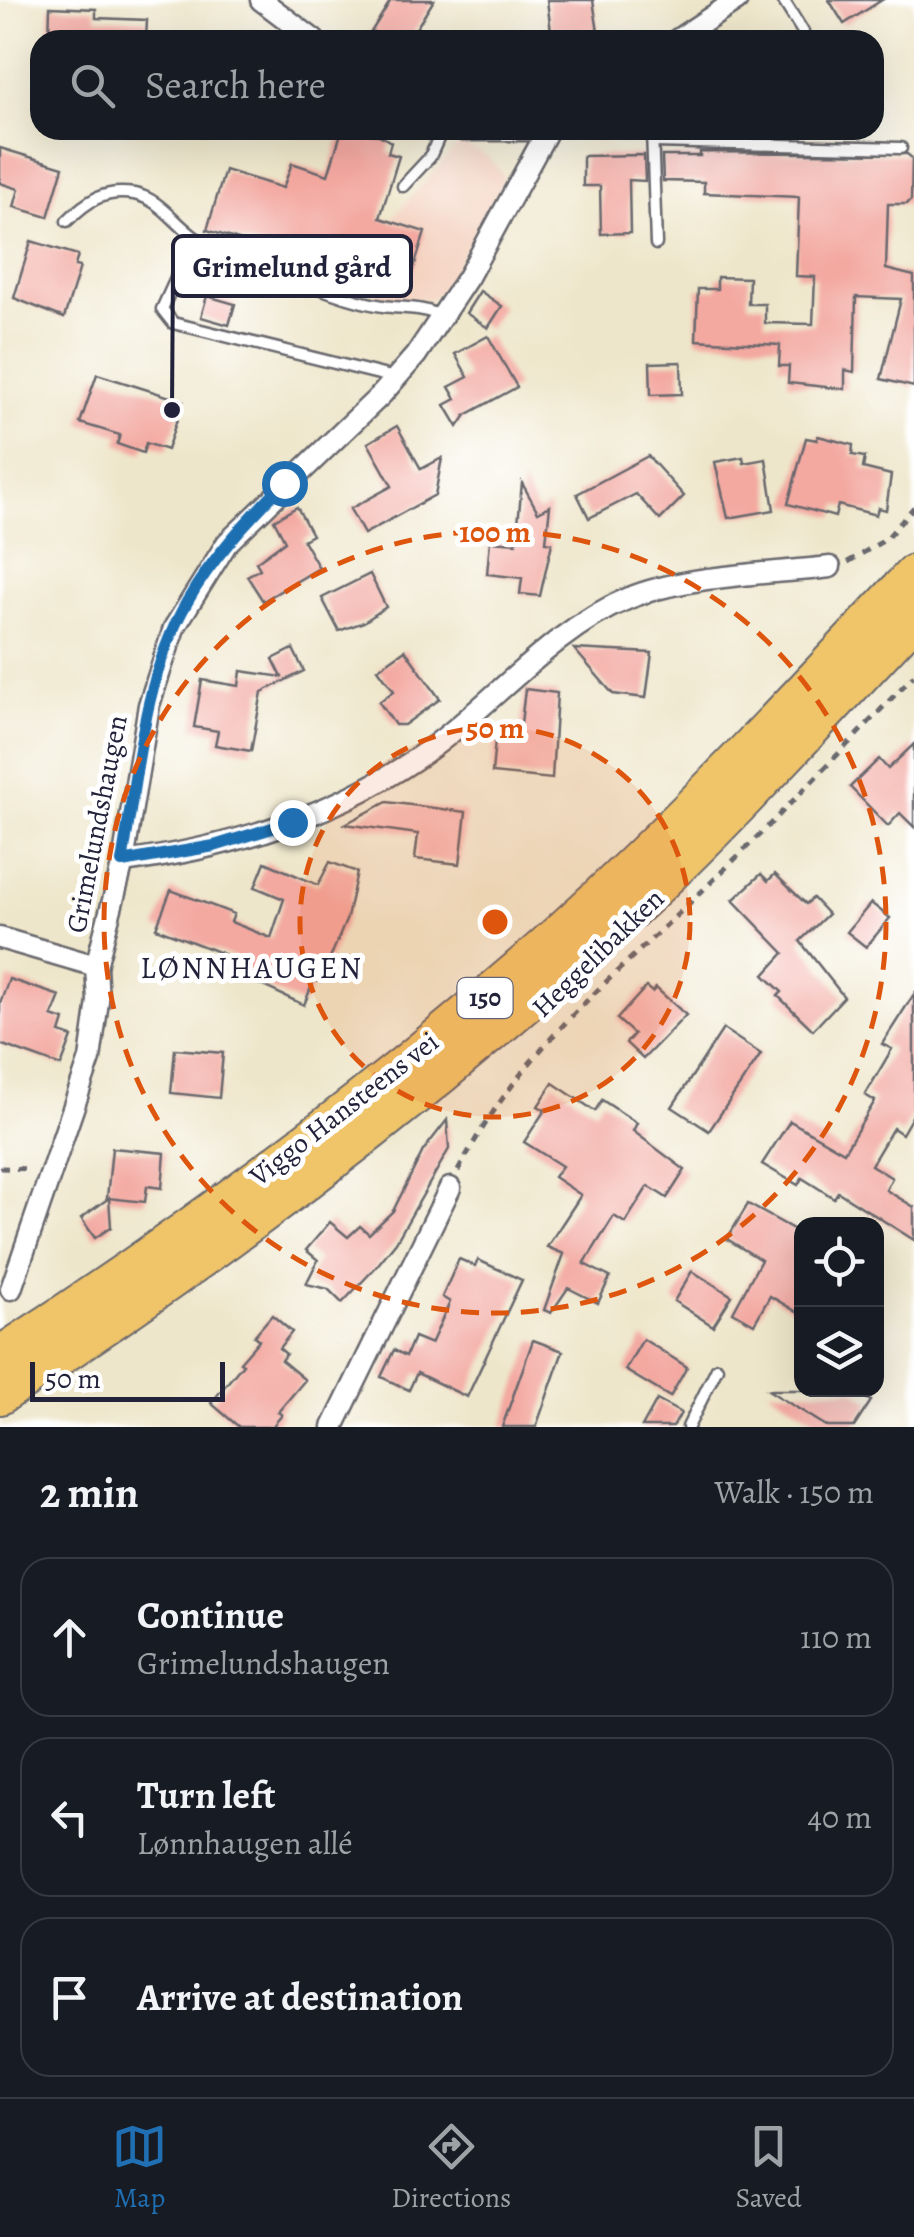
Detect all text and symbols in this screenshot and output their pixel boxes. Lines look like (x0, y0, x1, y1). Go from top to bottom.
search box (30, 30, 884, 140)
icon: search (65, 58, 120, 113)
text: Search here (145, 59, 326, 111)
callout: Grimelund gård (173, 236, 411, 296)
text: Grimelund gård (193, 247, 392, 287)
route start (262, 461, 308, 507)
text: 100 m (459, 512, 531, 552)
text: 50 m (466, 708, 524, 748)
street label: Grimelundshaugen (57, 712, 137, 936)
route end (270, 800, 316, 846)
street label: Heggelibakken (523, 880, 673, 1026)
centre of rings (477, 904, 513, 940)
district label: LØNNHAUGEN (140, 948, 364, 988)
road number: 150 (458, 978, 512, 1018)
street label: Viggo Hansteens vei (241, 1023, 447, 1196)
map controls (794, 1217, 884, 1397)
button: locate (794, 1217, 884, 1307)
button: layers (794, 1307, 884, 1397)
scale bar (30, 1357, 225, 1402)
text: 50 m (45, 1360, 101, 1398)
text: 2 min (40, 1464, 139, 1521)
text: Walk · 150 m (714, 1470, 874, 1514)
text: Continue (137, 1589, 284, 1641)
icon: ahead (42, 1610, 97, 1665)
text: 110 m (800, 1615, 872, 1659)
text: Grimelundshaugen (137, 1641, 390, 1685)
text: Turn left (137, 1769, 276, 1821)
icon: left (42, 1790, 97, 1845)
text: 40 m (807, 1795, 872, 1839)
text: Lønnhaugen allé (137, 1821, 353, 1865)
icon: arrive (42, 1970, 97, 2025)
text: Arrive at destination (137, 1971, 463, 2023)
tab: Map (112, 2119, 167, 2217)
tab: Directions (391, 2119, 511, 2217)
tab: Saved (736, 2119, 802, 2217)

